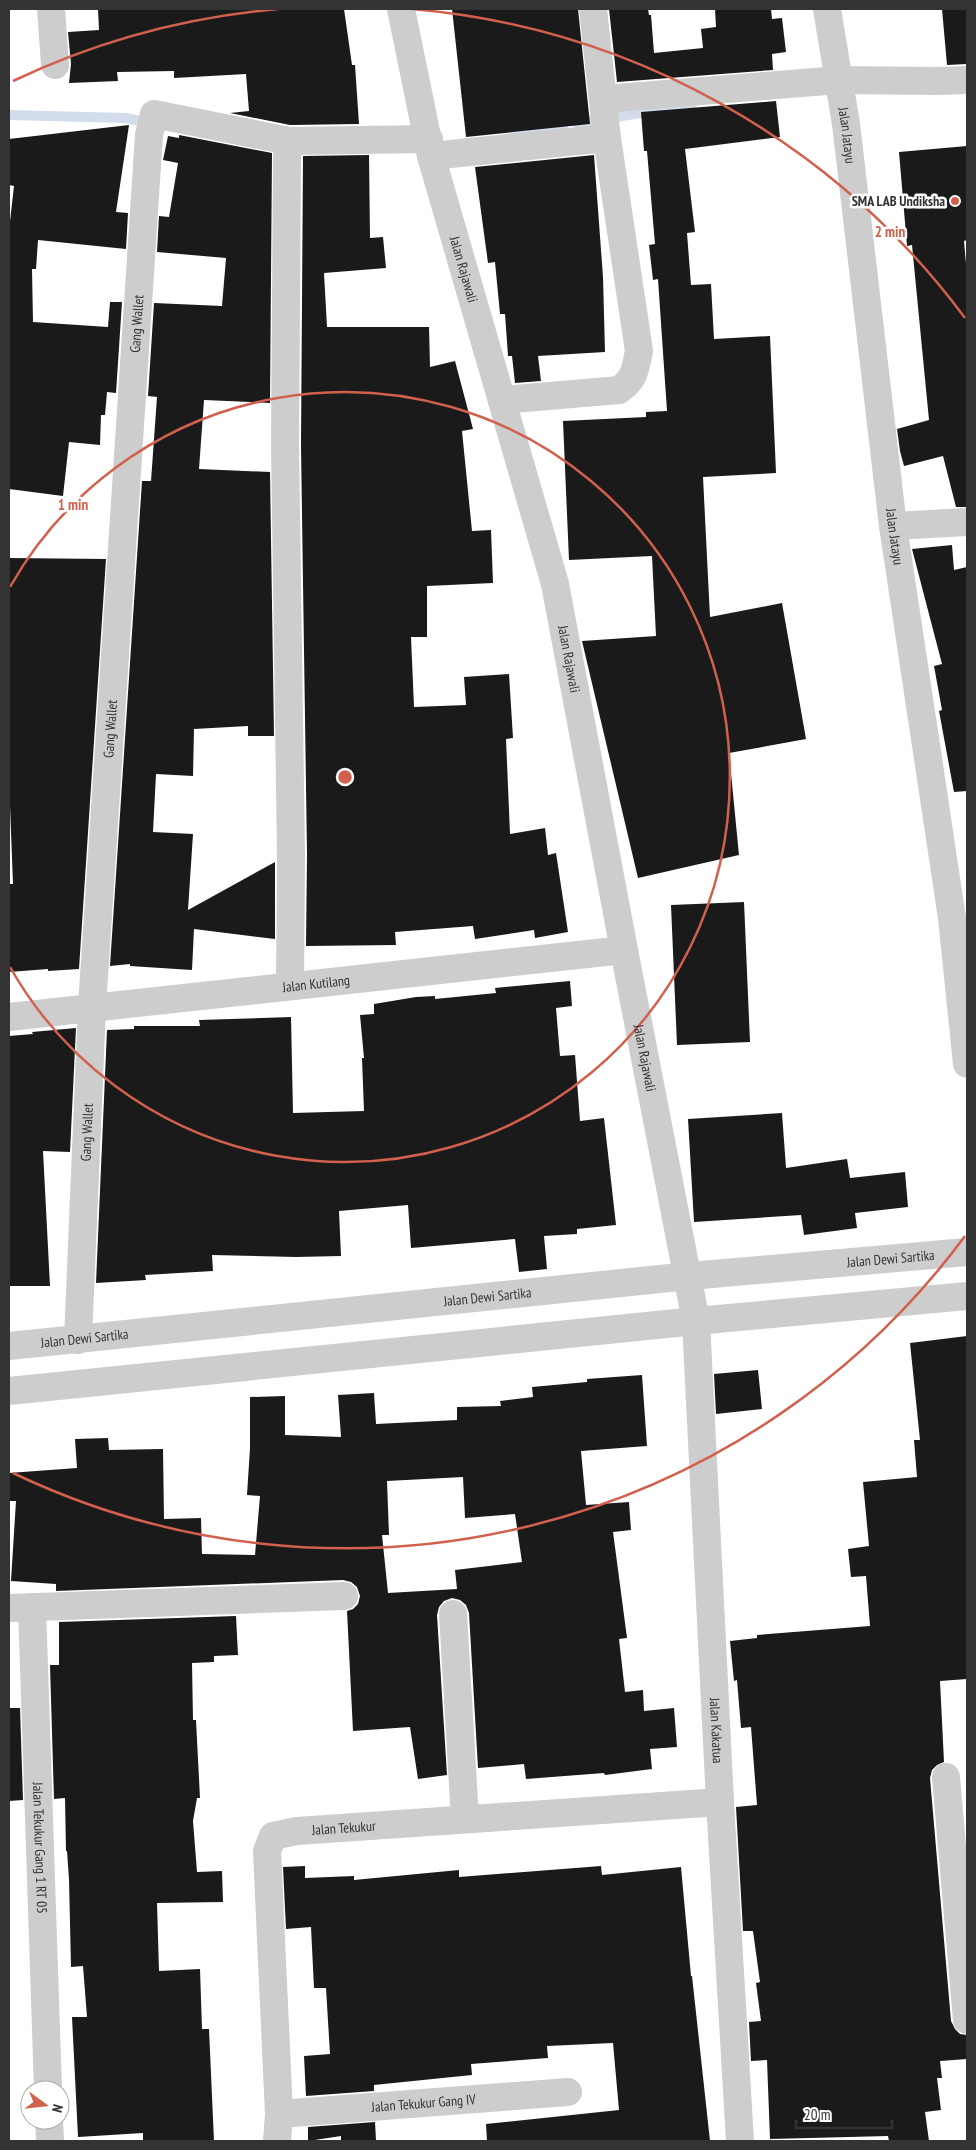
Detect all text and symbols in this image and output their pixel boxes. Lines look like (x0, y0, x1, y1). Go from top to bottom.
street label: Jalan Jatayu (834, 105, 860, 165)
place label: SMA LAB Undiksha (852, 192, 945, 210)
marker: SMA LAB Undiksha (949, 195, 961, 207)
text: 2 min (875, 222, 905, 241)
street label: Jalan Rajawali (445, 233, 482, 305)
street label: Gang Wallet (126, 294, 148, 353)
text: 1 min (58, 495, 88, 514)
street label: Jalan Jatayu (882, 506, 908, 566)
street label: Jalan Rajawali (554, 623, 584, 694)
street label: Gang Wallet (99, 699, 121, 759)
centre of rings (336, 768, 354, 786)
street label: Jalan Kutilang (281, 971, 351, 996)
street label: Jalan Rajawali (629, 1022, 660, 1093)
street label: Gang Wallet (77, 1103, 97, 1162)
street label: Jalan Dewi Sartika (845, 1246, 935, 1271)
street label: Jalan Dewi Sartika (442, 1283, 532, 1310)
street label: Jalan Dewi Sartika (39, 1325, 129, 1352)
street label: Jalan Kakatua (706, 1696, 727, 1764)
street label: Jalan Tekukur Gang 1 RT 05 (29, 1781, 51, 1914)
street label: Jalan Tekukur (310, 1817, 377, 1839)
north arrow (20, 2080, 70, 2130)
street label: Jalan Tekukur Gang IV (370, 2090, 477, 2116)
scale bar (796, 2098, 892, 2130)
text: N (48, 2102, 67, 2114)
text: 20 m (804, 2105, 830, 2124)

